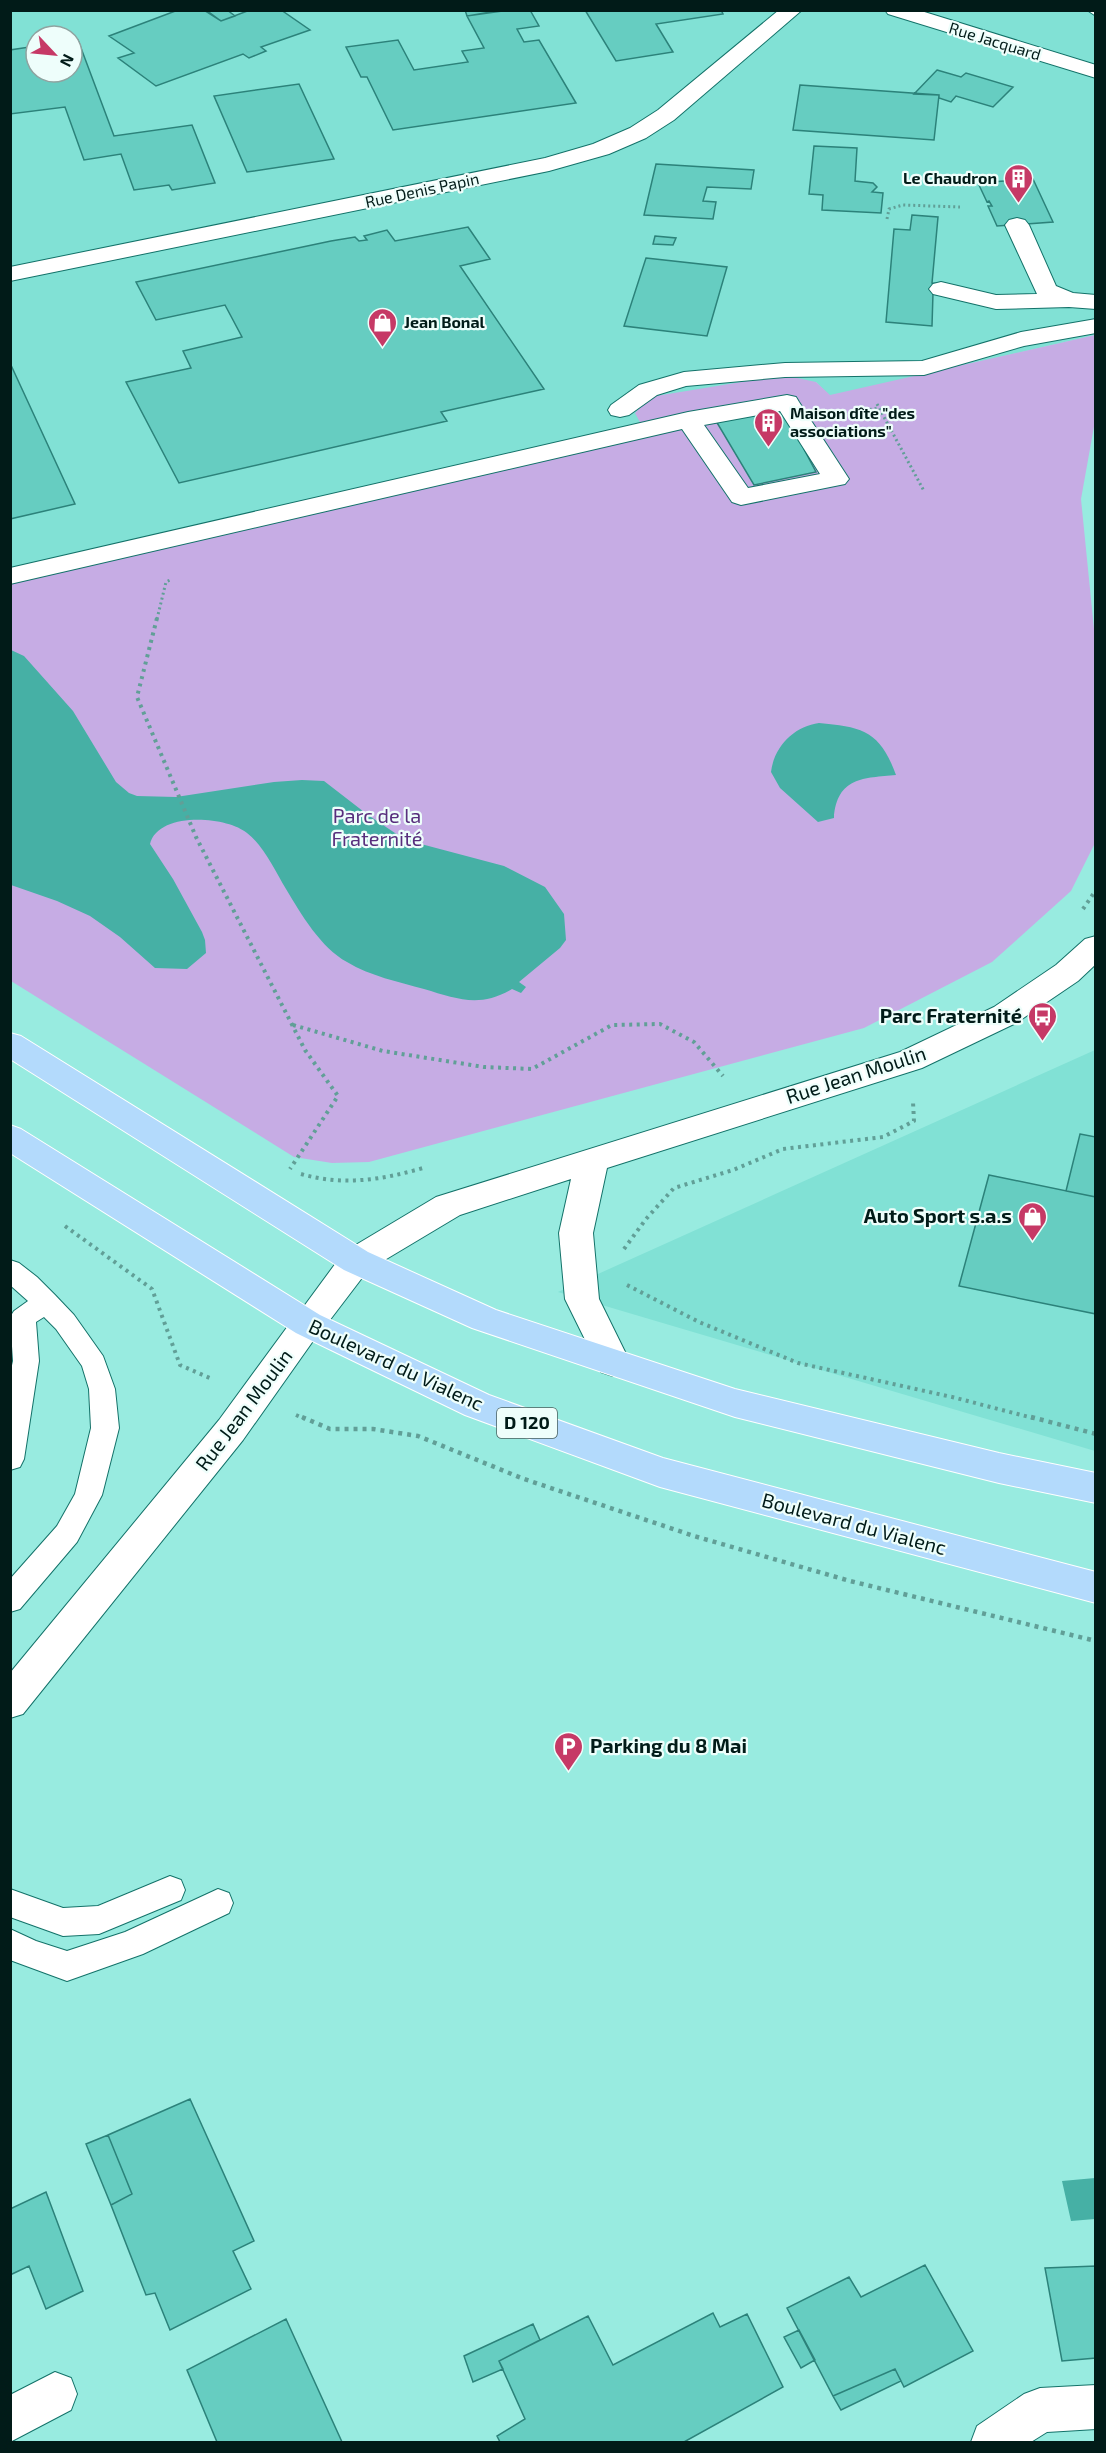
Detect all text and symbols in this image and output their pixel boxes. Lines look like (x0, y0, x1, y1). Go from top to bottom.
street label: Rue Jacquard (947, 18, 1043, 64)
north arrow (24, 24, 84, 84)
text: N (57, 51, 79, 70)
building icon: Le Chaudron (1002, 162, 1034, 204)
street label: Rue Denis Papin (363, 168, 481, 211)
place label: Le Chaudron (903, 168, 997, 187)
shop icon: Jean Bonal (367, 306, 399, 348)
place label: Jean Bonal (404, 312, 486, 331)
place label: Maison dîte "des associations" (790, 403, 915, 440)
building icon: Maison dîte "des associations" (753, 406, 785, 448)
park label: Parc de la Fraternité (332, 803, 422, 850)
bus stop icon: Parc Fraternité (1027, 1000, 1059, 1042)
place label: Parc Fraternité (880, 1003, 1022, 1027)
street label: Rue Jean Moulin (783, 1040, 929, 1108)
shop icon: Auto Sport s.a.s (1017, 1200, 1049, 1242)
place label: Auto Sport s.a.s (864, 1203, 1012, 1227)
street label: Boulevard du Vialenc (305, 1313, 488, 1415)
street label: Rue Jean Moulin (190, 1344, 297, 1475)
road number: D 120 (497, 1408, 557, 1438)
street label: Boulevard du Vialenc (759, 1487, 949, 1559)
parking icon: Parking du 8 Mai (553, 1730, 585, 1772)
place label: Parking du 8 Mai (590, 1733, 747, 1757)

